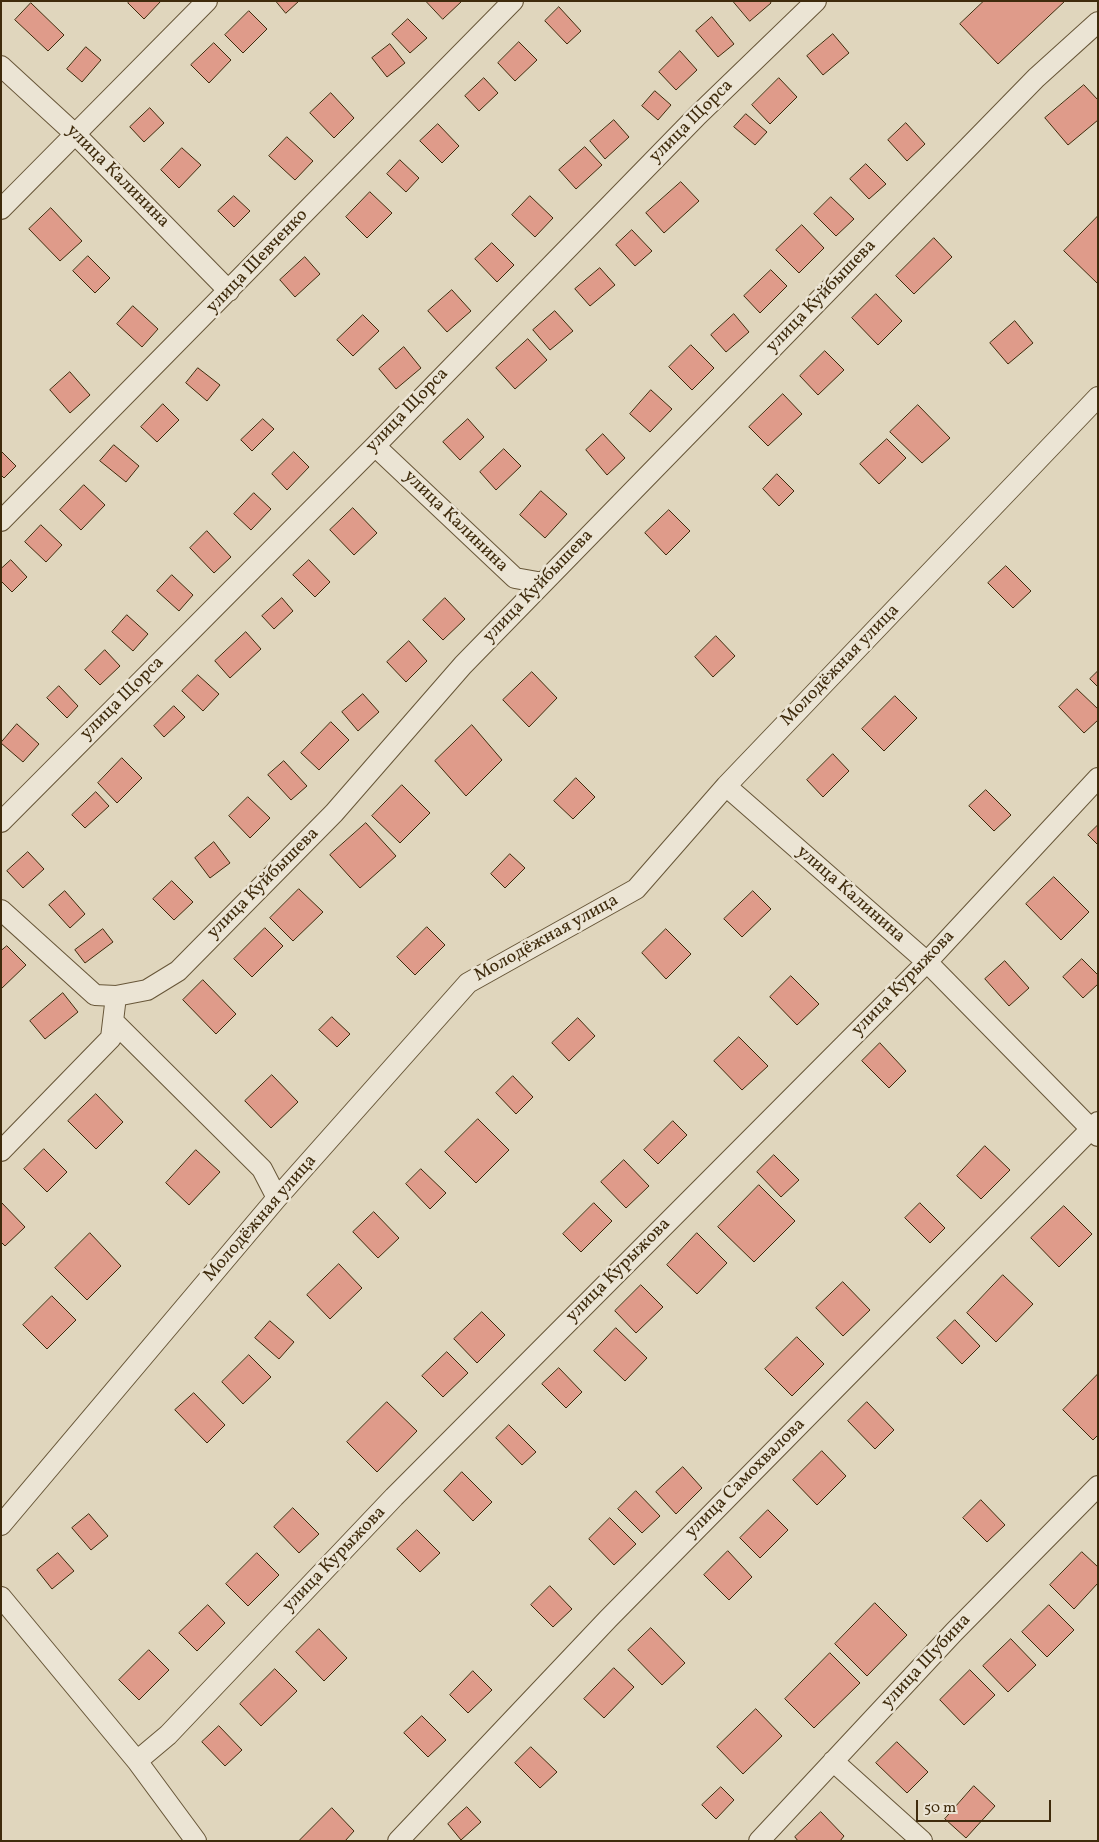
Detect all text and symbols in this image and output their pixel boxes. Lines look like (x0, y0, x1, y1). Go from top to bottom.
street label: улица Щорса (646, 76, 738, 168)
street label: улица Калинина (61, 121, 173, 233)
street label: улица Шевченко (203, 205, 313, 319)
street label: улица Куйбышева (762, 236, 882, 358)
street label: улица Щорса (362, 364, 454, 458)
street label: улица Калинина (398, 466, 512, 578)
street label: улица Куйбышева (479, 526, 599, 648)
street label: Молодёжная улица (777, 600, 905, 732)
street label: улица Щорса (77, 653, 169, 745)
street label: улица Куйбышева (204, 824, 324, 944)
street label: улица Калинина (791, 842, 909, 948)
street label: Молодёжная улица (471, 890, 623, 988)
street label: улица Курыжова (848, 926, 960, 1042)
street label: Молодёжная улица (200, 1151, 322, 1287)
street label: улица Курыжова (562, 1214, 676, 1328)
street label: улица Самохвалова (681, 1414, 811, 1544)
street label: улица Курыжова (279, 1502, 391, 1618)
street label: улица Шубина (878, 1610, 976, 1714)
scale bar (919, 1790, 1054, 1822)
text: 50 m (924, 1798, 956, 1819)

